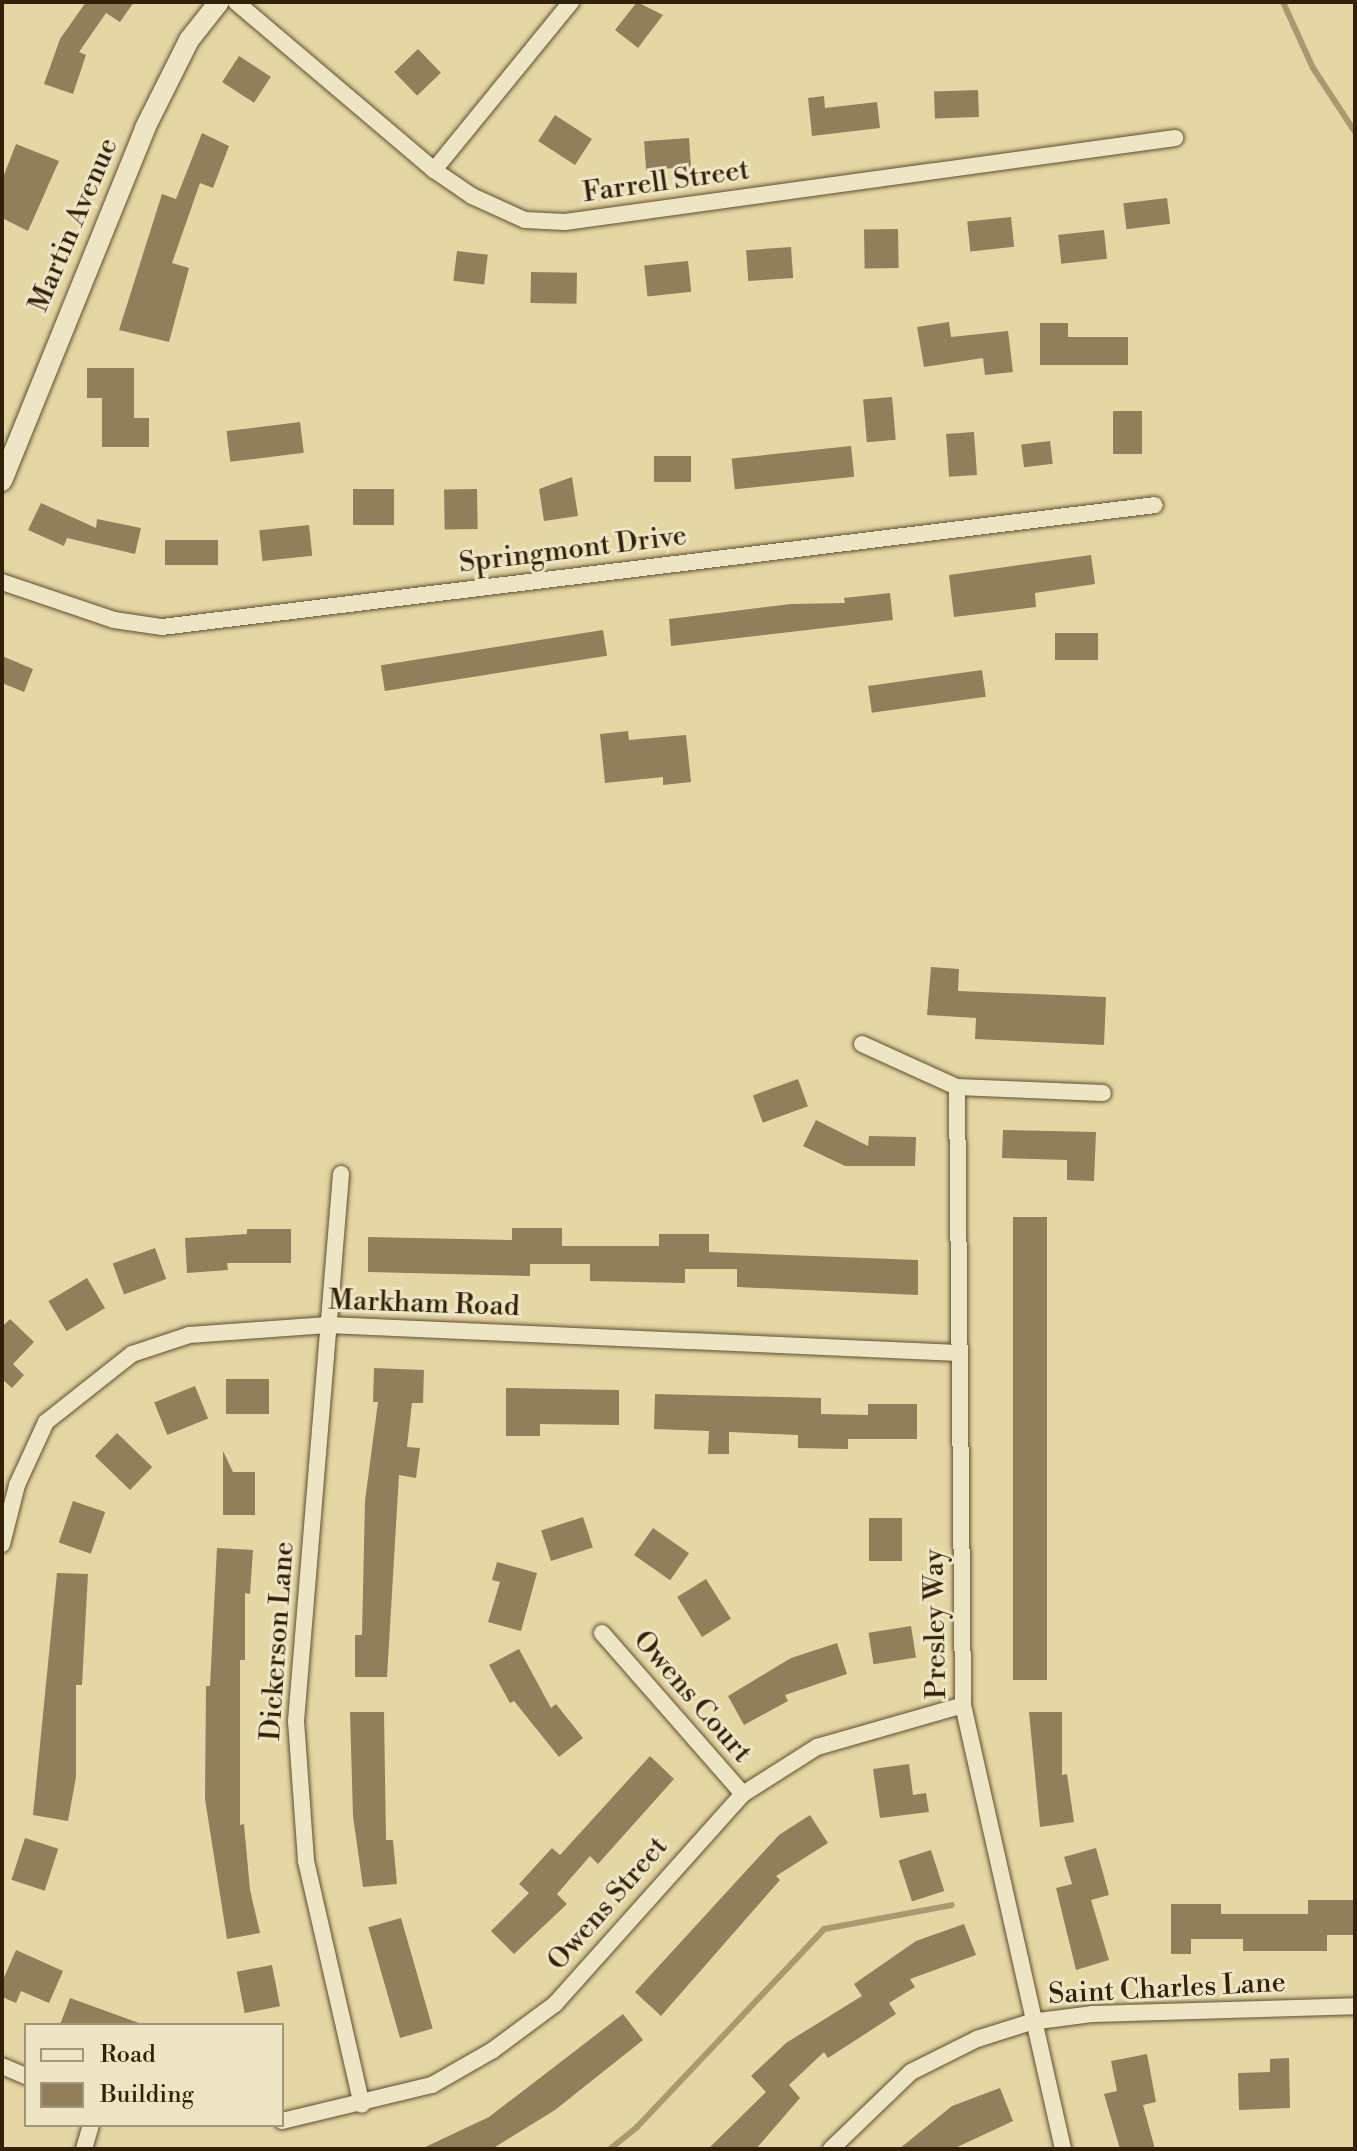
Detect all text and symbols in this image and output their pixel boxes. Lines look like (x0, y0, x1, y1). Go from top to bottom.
street label: Martin Avenue (22, 133, 126, 317)
street label: Farrell Street (581, 154, 751, 210)
street label: Springmont Drive (457, 519, 689, 581)
street label: Markham Road (328, 1284, 520, 1324)
street label: Dickerson Lane (254, 1540, 302, 1742)
street label: Presley Way (918, 1549, 954, 1699)
street label: Owens Court (626, 1624, 758, 1770)
street label: Owens Street (541, 1830, 675, 1978)
street label: Saint Charles Lane (1047, 1966, 1287, 2012)
legend (24, 2023, 284, 2127)
text: Road (100, 2040, 156, 2070)
text: Building (100, 2080, 194, 2110)

